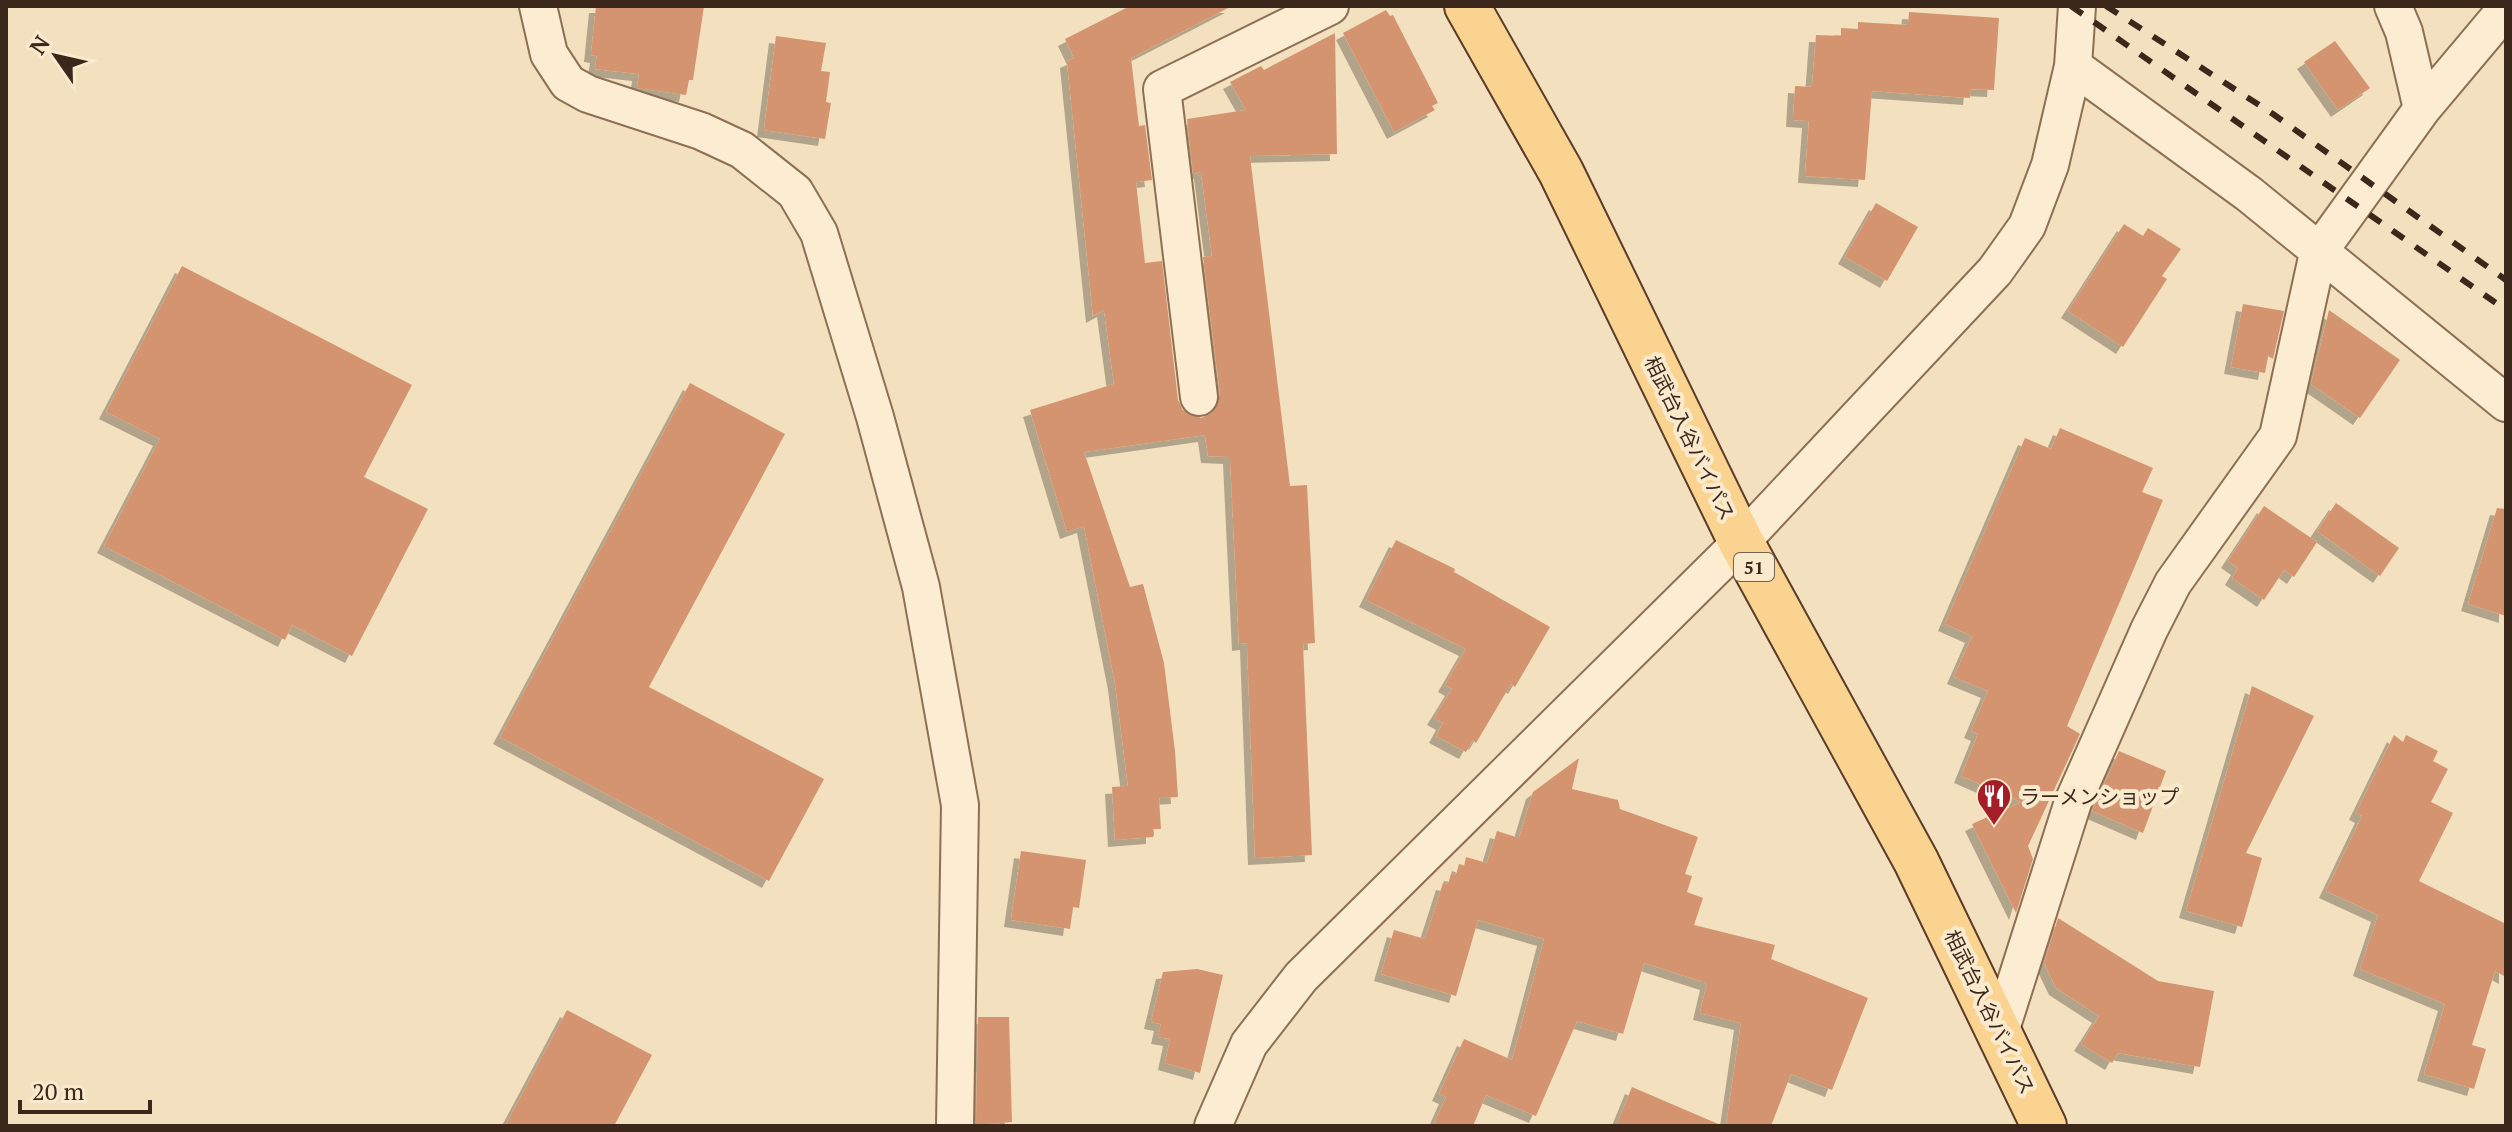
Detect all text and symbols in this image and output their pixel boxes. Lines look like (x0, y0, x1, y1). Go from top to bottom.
north arrow (16, 16, 96, 96)
text: N (22, 29, 56, 60)
street label: 相武台入谷バイパス (1638, 351, 1742, 525)
road number: 51 (1734, 553, 1774, 581)
restaurant icon: ラーメンショップ (1975, 777, 2013, 827)
place label: ラーメンショップ (2020, 783, 2179, 810)
street label: 相武台入谷バイパス (1938, 925, 2042, 1099)
scale bar (20, 1064, 150, 1114)
text: 20 m (32, 1075, 84, 1107)

